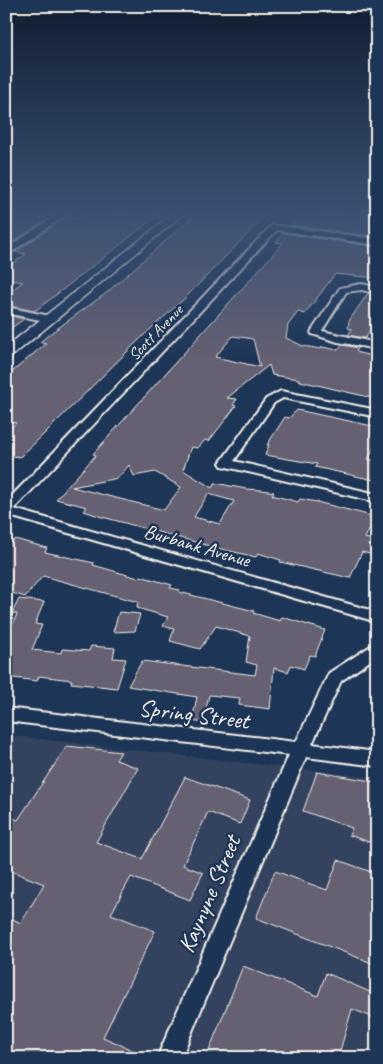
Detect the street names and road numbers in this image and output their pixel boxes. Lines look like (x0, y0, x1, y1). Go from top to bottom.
street label: Scott Avenue (124, 299, 188, 365)
street label: Burbank Avenue (141, 518, 254, 573)
street label: Spring Street (137, 692, 253, 736)
street label: Kaynyne Street (171, 829, 248, 957)

